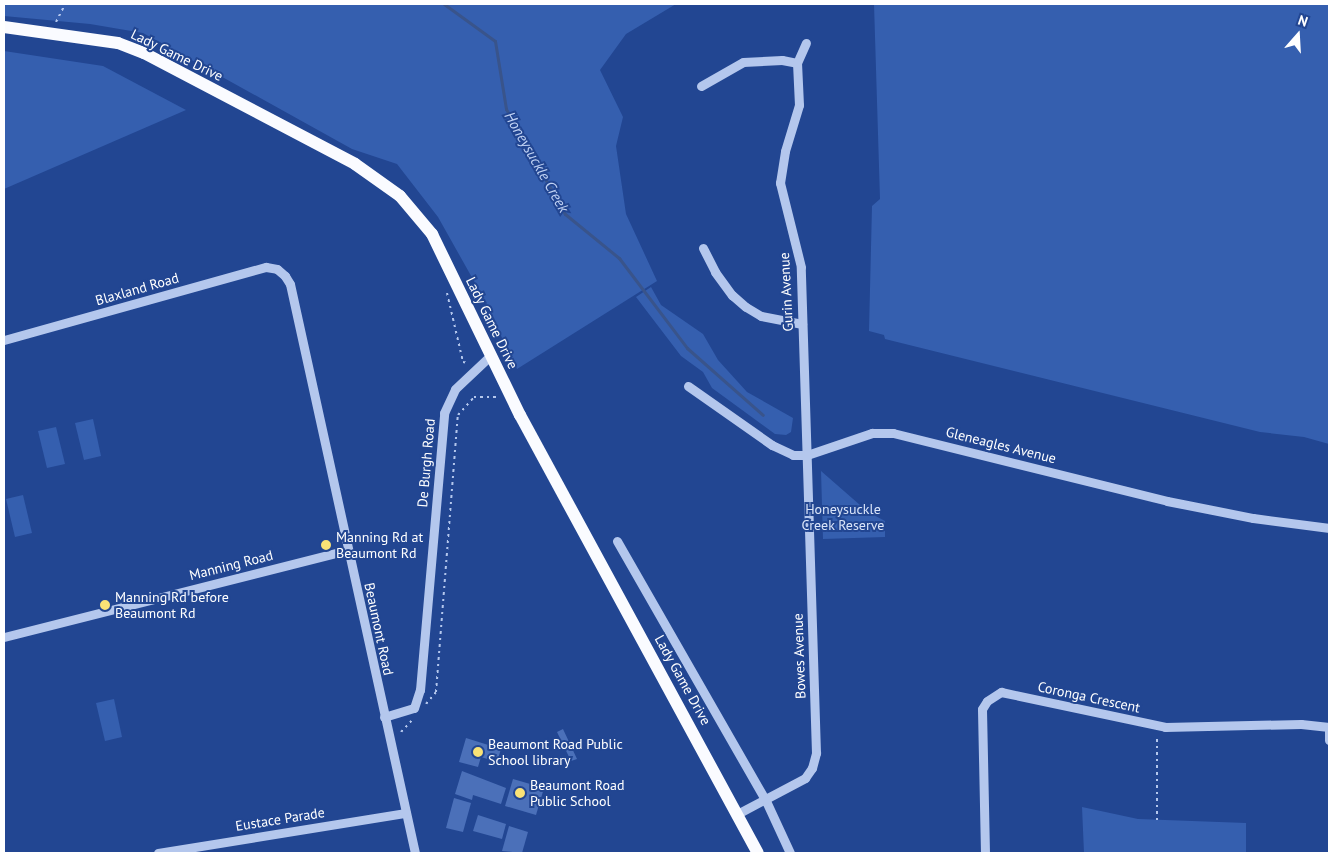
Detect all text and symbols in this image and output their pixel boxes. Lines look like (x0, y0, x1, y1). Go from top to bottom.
north arrow (1273, 10, 1323, 60)
text: N (1296, 11, 1310, 31)
street label: Lady Game Drive (128, 25, 226, 85)
water label: Honeysuckle Creek (501, 108, 573, 216)
street label: Gurin Avenue (776, 252, 796, 332)
street label: Blaxland Road (93, 269, 181, 309)
street label: Lady Game Drive (462, 274, 522, 372)
street label: De Burgh Road (414, 418, 438, 508)
street label: Gleneagles Avenue (944, 423, 1058, 467)
park label: Honeysuckle Creek Reserve (801, 501, 885, 534)
place label: Manning Rd at Beaumont Rd (336, 529, 423, 562)
marker: Manning Rd at Beaumont Rd (320, 539, 332, 551)
street label: Manning Road (187, 546, 275, 584)
street label: Beaumont Road (361, 581, 397, 677)
place label: Manning Rd before Beaumont Rd (115, 589, 229, 622)
marker: Manning Rd before Beaumont Rd (99, 599, 111, 611)
street label: Bowes Avenue (789, 613, 809, 699)
street label: Lady Game Drive (651, 632, 715, 728)
street label: Coronga Crescent (1036, 678, 1142, 716)
place label: Beaumont Road Public School library (488, 736, 623, 769)
marker: Beaumont Road Public School library (472, 746, 484, 758)
place label: Beaumont Road Public School (530, 777, 624, 810)
marker: Beaumont Road Public School (514, 787, 526, 799)
street label: Eustace Parade (234, 804, 326, 834)

